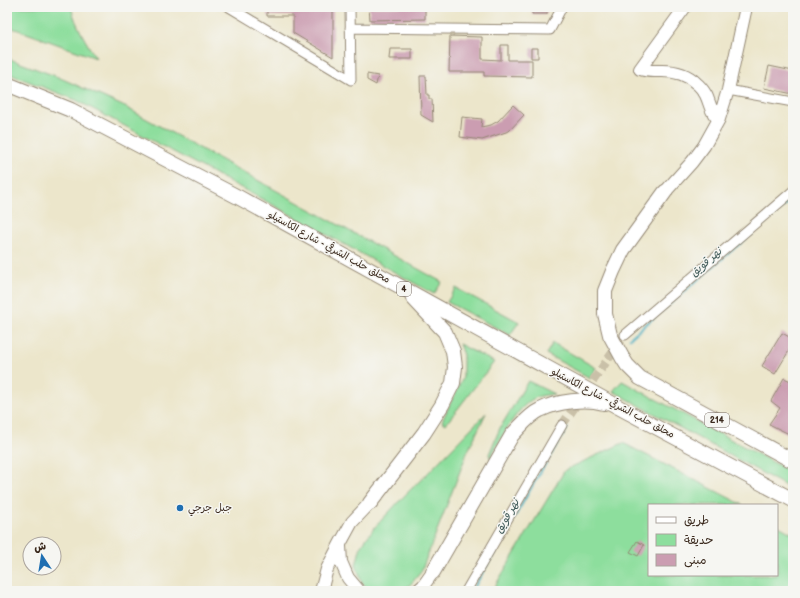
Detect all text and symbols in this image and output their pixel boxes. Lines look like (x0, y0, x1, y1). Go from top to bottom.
street label: محلق حلب الشرقي - شارع الكاستيلو (264, 207, 393, 287)
water label: نهر قويق (688, 244, 725, 279)
road number: 4 (397, 282, 411, 296)
street label: محلق حلب الشرقي - شارع الكاستيلو (548, 364, 677, 442)
road number: 214 (705, 413, 729, 427)
water label: نهر قويق (492, 495, 523, 536)
place label: جبل جرجي (188, 502, 232, 517)
marker: جبل جرجي (175, 503, 185, 513)
legend (648, 504, 778, 576)
text: طريق (684, 513, 709, 528)
text: حديقة (684, 533, 713, 548)
north arrow (22, 536, 62, 576)
text: ش (33, 539, 47, 554)
text: مبنى (684, 553, 707, 568)

